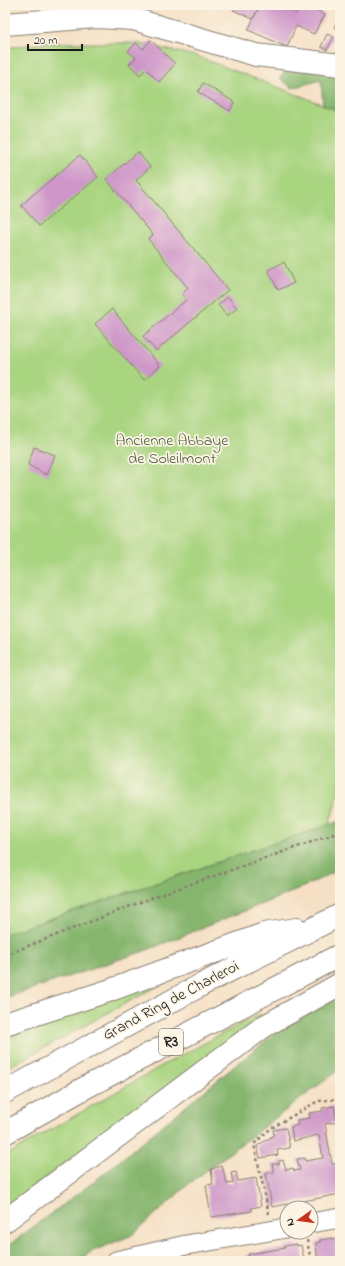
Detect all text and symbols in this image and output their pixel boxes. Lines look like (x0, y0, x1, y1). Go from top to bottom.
scale bar (28, 26, 82, 52)
text: 20 m (34, 32, 57, 50)
park label: Ancienne Abbaye de Soleilmont (116, 429, 229, 471)
street label: Grand Ring de Charleroi (98, 955, 244, 1047)
road number: R3 (159, 1029, 183, 1055)
north arrow (279, 1200, 319, 1240)
text: N (282, 1217, 299, 1228)

